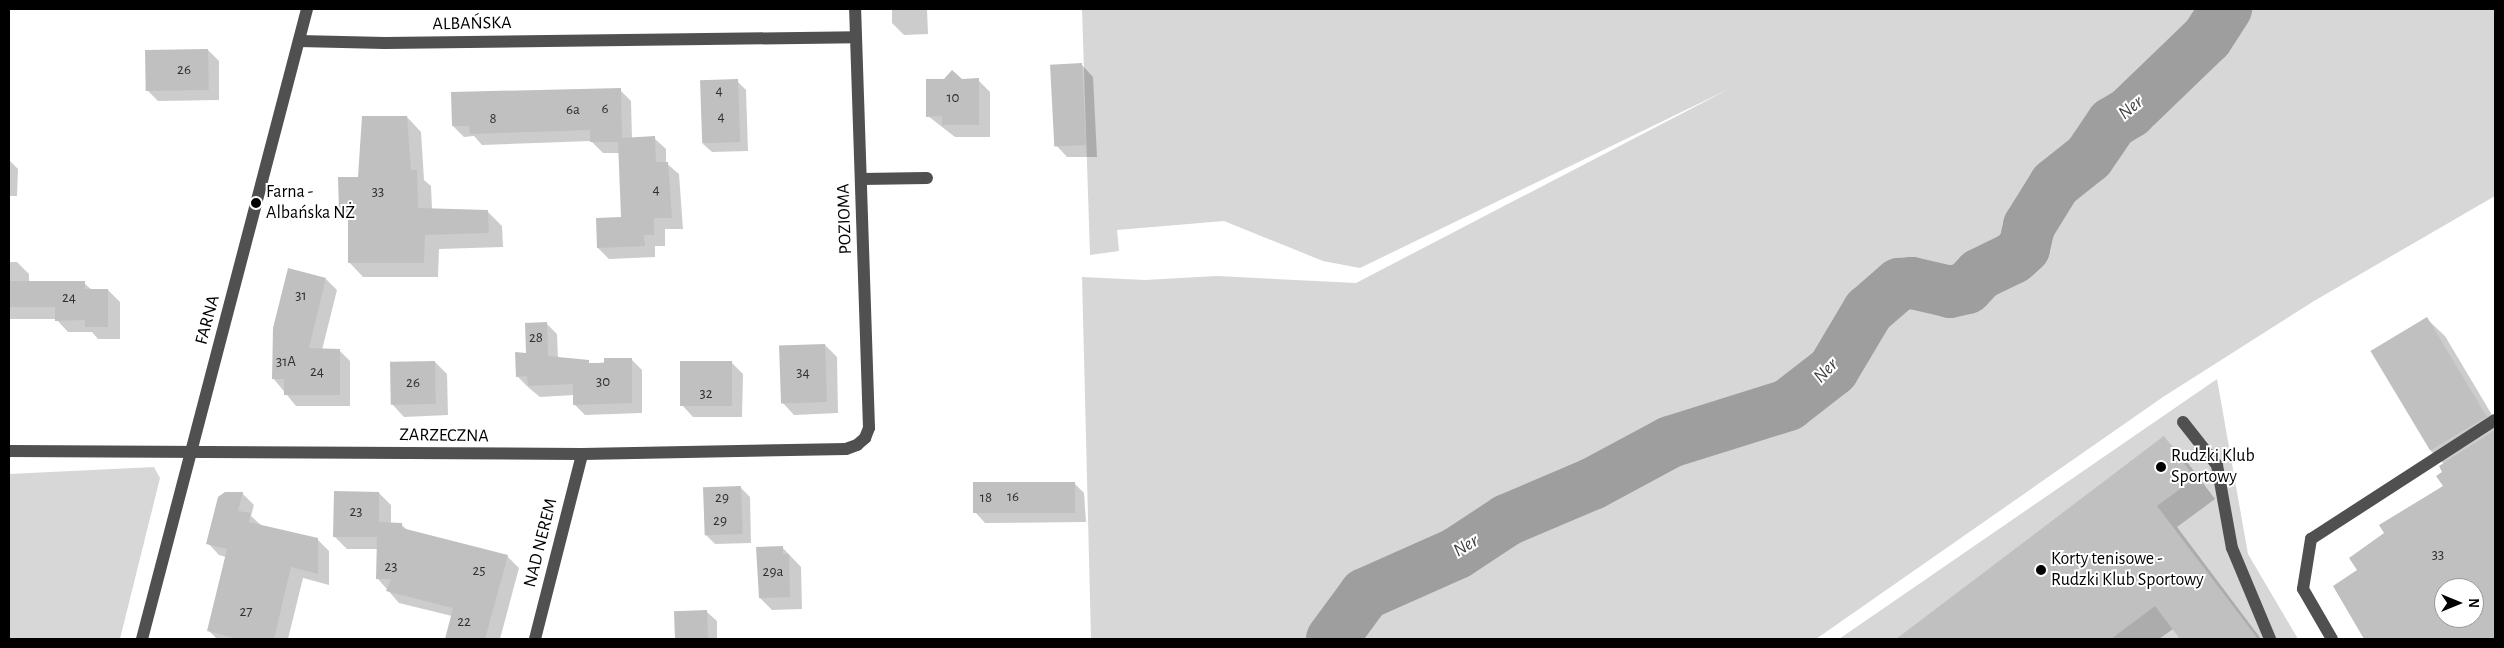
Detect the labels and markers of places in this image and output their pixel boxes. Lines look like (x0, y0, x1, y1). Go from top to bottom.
place label: Farna - Albańska NŻ (266, 182, 355, 224)
marker: Farna - Albańska NŻ (250, 197, 262, 209)
place label: Rudzki Klub Sportowy (2171, 446, 2255, 488)
marker: Rudzki Klub Sportowy (2155, 461, 2167, 473)
place label: Korty tenisowe - Rudzki Klub Sportowy (2051, 549, 2204, 592)
marker: Korty tenisowe - Rudzki Klub Sportowy (2035, 564, 2047, 576)

